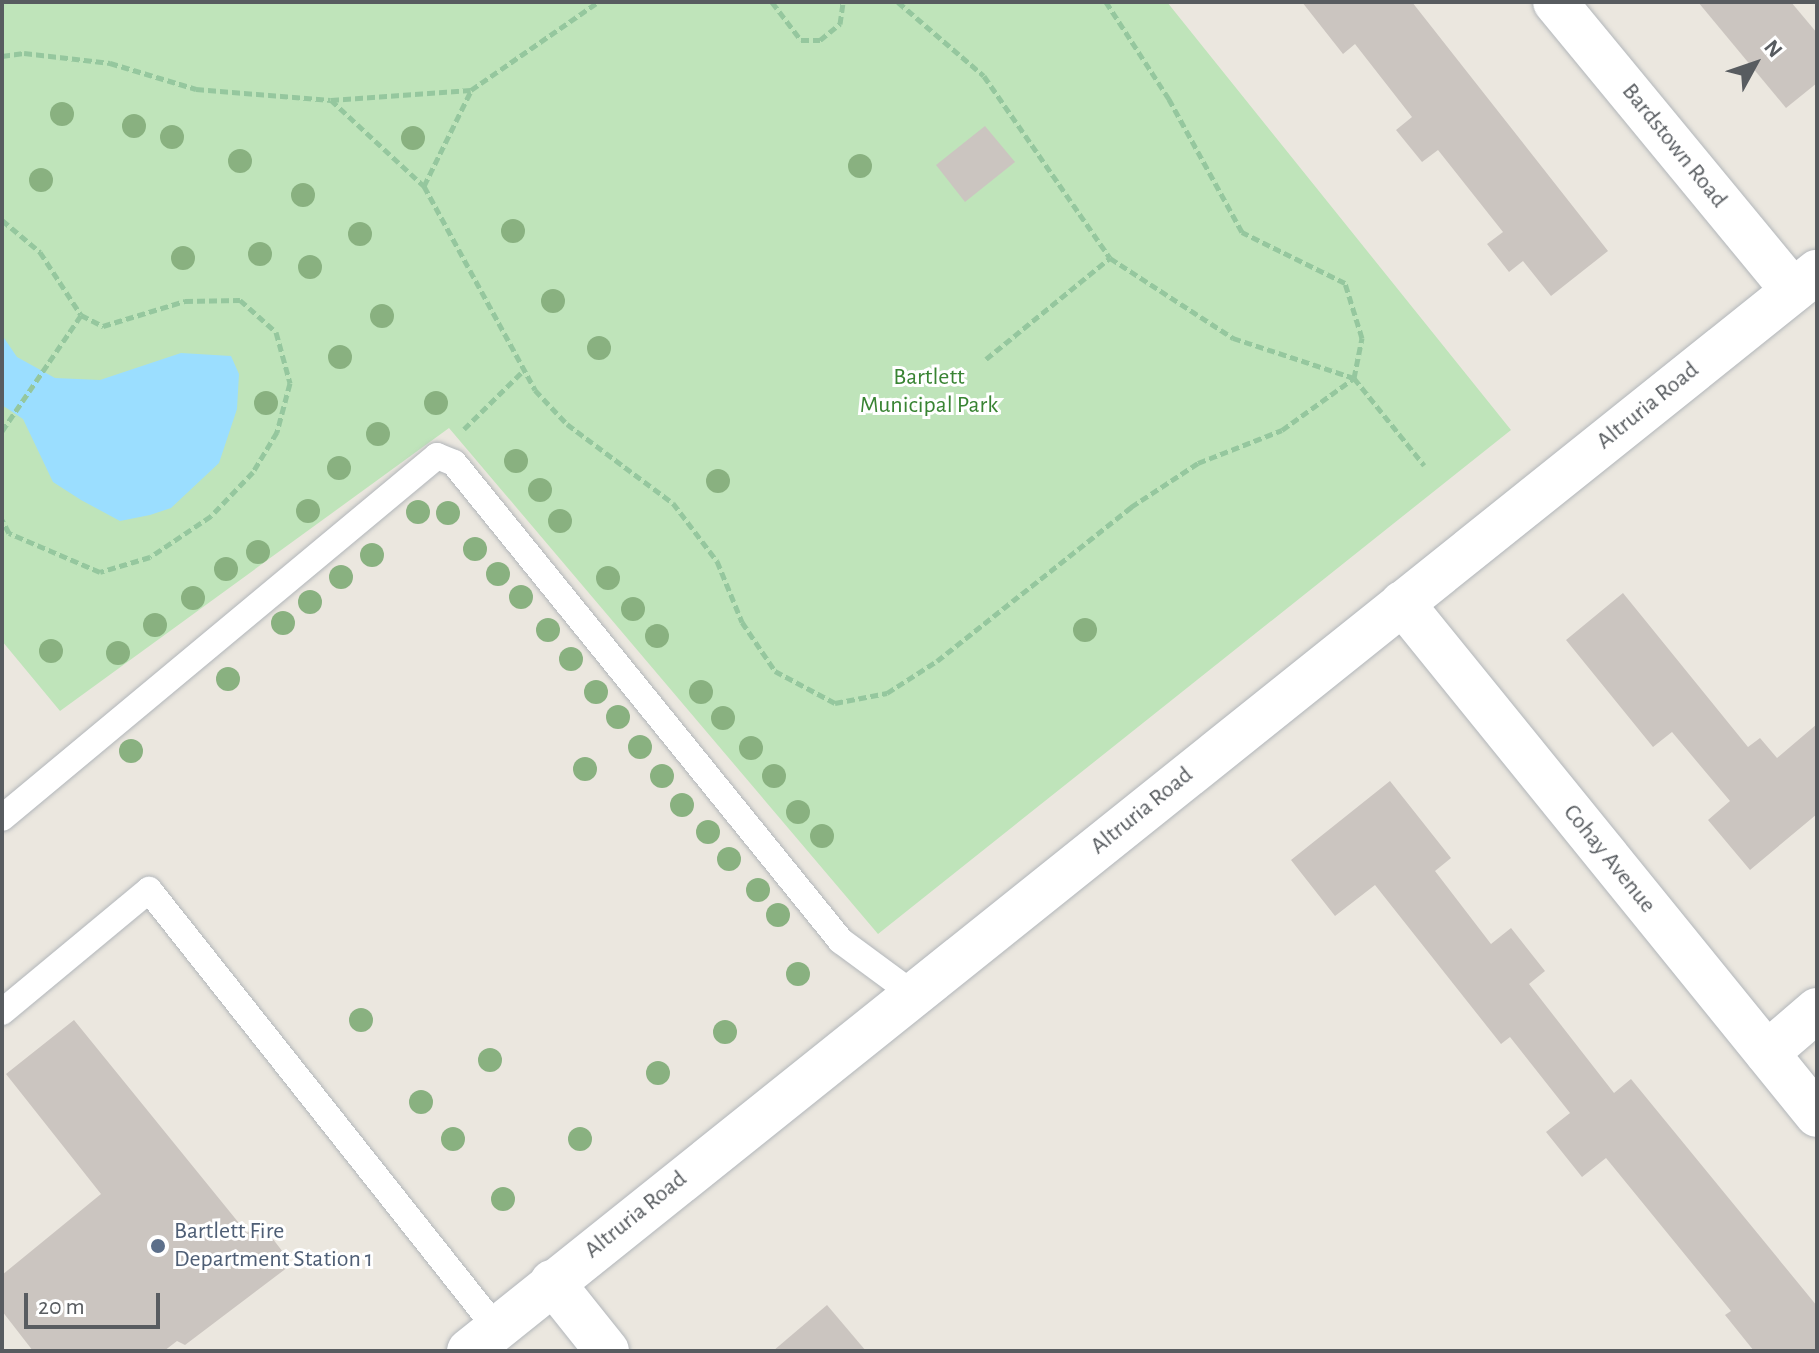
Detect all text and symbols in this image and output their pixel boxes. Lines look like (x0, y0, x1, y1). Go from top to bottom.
north arrow (1715, 24, 1795, 104)
text: N (1760, 36, 1787, 61)
street label: Bardstown Road (1615, 78, 1733, 214)
street label: Altruria Road (1591, 356, 1705, 456)
park label: Bartlett Municipal Park (860, 364, 998, 420)
street label: Altruria Road (1085, 761, 1199, 861)
street label: Cohay Avenue (1557, 799, 1661, 919)
street label: Altruria Road (579, 1165, 693, 1265)
place label: Bartlett Fire Department Station 1 (174, 1218, 373, 1274)
marker: Bartlett Fire Department Station 1 (149, 1237, 167, 1255)
scale bar (28, 1277, 164, 1327)
text: 20 m (38, 1295, 85, 1319)

